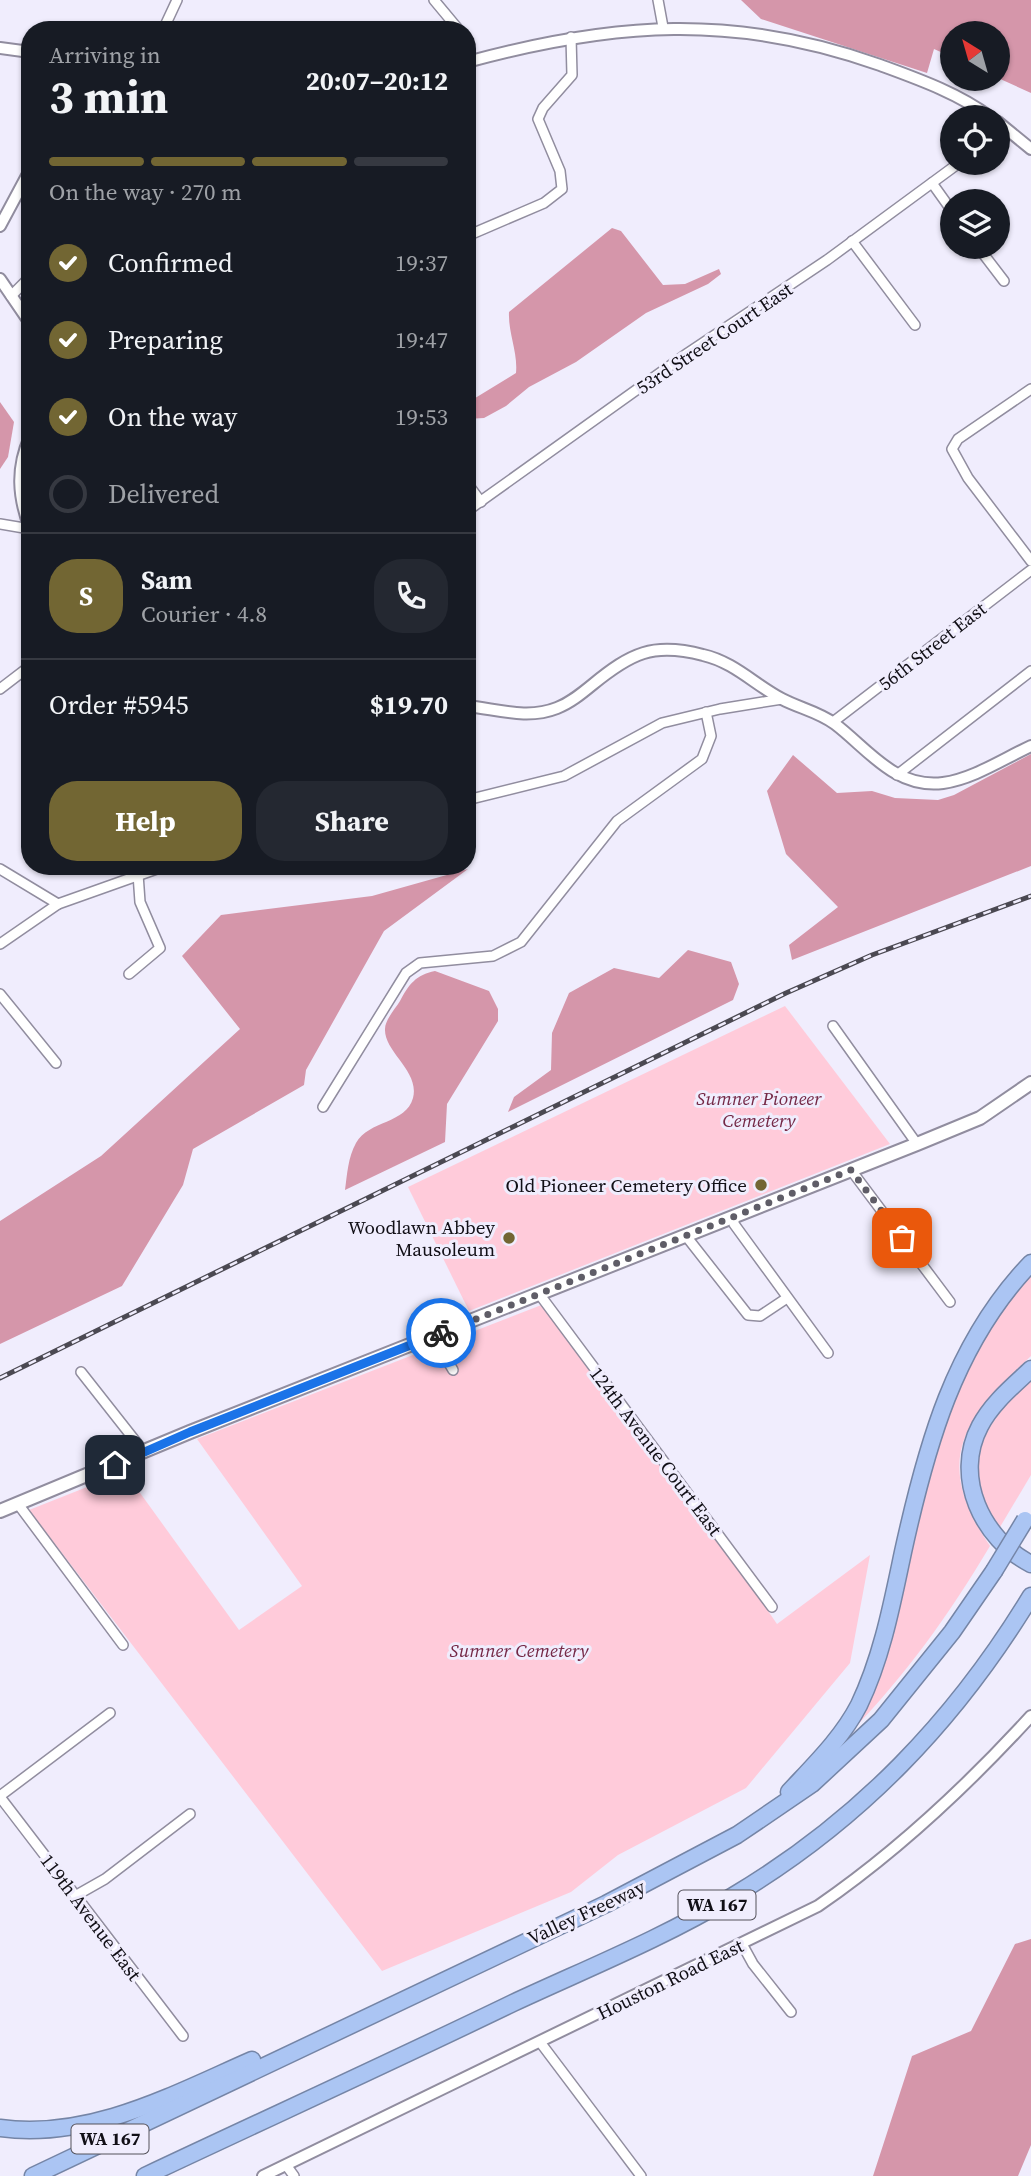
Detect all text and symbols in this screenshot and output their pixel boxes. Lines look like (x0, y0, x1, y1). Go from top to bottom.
north arrow (940, 21, 1010, 91)
map controls (940, 21, 1010, 259)
text: Arriving in (49, 39, 161, 71)
text: 20:07–20:12 (306, 63, 448, 99)
text: 3 min (49, 65, 168, 128)
button: locate (940, 105, 1010, 175)
text: On the way · 270 m (49, 176, 242, 208)
button: layers (940, 189, 1010, 259)
icon: check (49, 244, 87, 282)
text: Confirmed (108, 245, 233, 281)
text: 19:37 (395, 247, 448, 279)
street label: 53rd Street Court East (631, 275, 798, 400)
icon: check (49, 321, 87, 359)
text: Preparing (108, 322, 223, 358)
text: 19:47 (395, 324, 448, 356)
icon: check (49, 398, 87, 436)
text: On the way (108, 399, 237, 435)
text: 19:53 (395, 401, 448, 433)
text: Delivered (108, 476, 219, 512)
button: phone (374, 559, 448, 633)
text: Sam (141, 562, 192, 598)
text: S (79, 578, 93, 614)
street label: 56th Street East (873, 595, 992, 696)
text: Courier · 4.8 (141, 598, 267, 630)
text: Order #5945 (49, 687, 189, 723)
text: $19.70 (370, 687, 448, 723)
button: Help (49, 781, 242, 861)
button: Share (256, 781, 448, 861)
park label: Sumner Pioneer Cemetery (696, 1085, 823, 1133)
place label: Old Pioneer Cemetery Office (505, 1172, 747, 1198)
marker: Old Pioneer Cemetery Office (753, 1177, 769, 1193)
pin (872, 1208, 932, 1268)
place label: Woodlawn Abbey Mausoleum (348, 1214, 495, 1262)
icon: bag (883, 1219, 921, 1257)
marker: Woodlawn Abbey Mausoleum (501, 1230, 517, 1246)
courier (406, 1298, 476, 1368)
icon: bike (422, 1314, 460, 1352)
street label: 124th Avenue Court East (584, 1361, 729, 1541)
pin (85, 1435, 145, 1495)
icon: home (96, 1446, 134, 1484)
park label: Sumner Cemetery (450, 1637, 589, 1663)
street label: 119th Avenue East (35, 1848, 148, 1987)
street label: Valley Freeway (523, 1873, 649, 1951)
road number: WA 167 (678, 1891, 756, 1920)
street label: Houston Road East (593, 1932, 748, 2026)
road number: WA 167 (72, 2124, 148, 2154)

